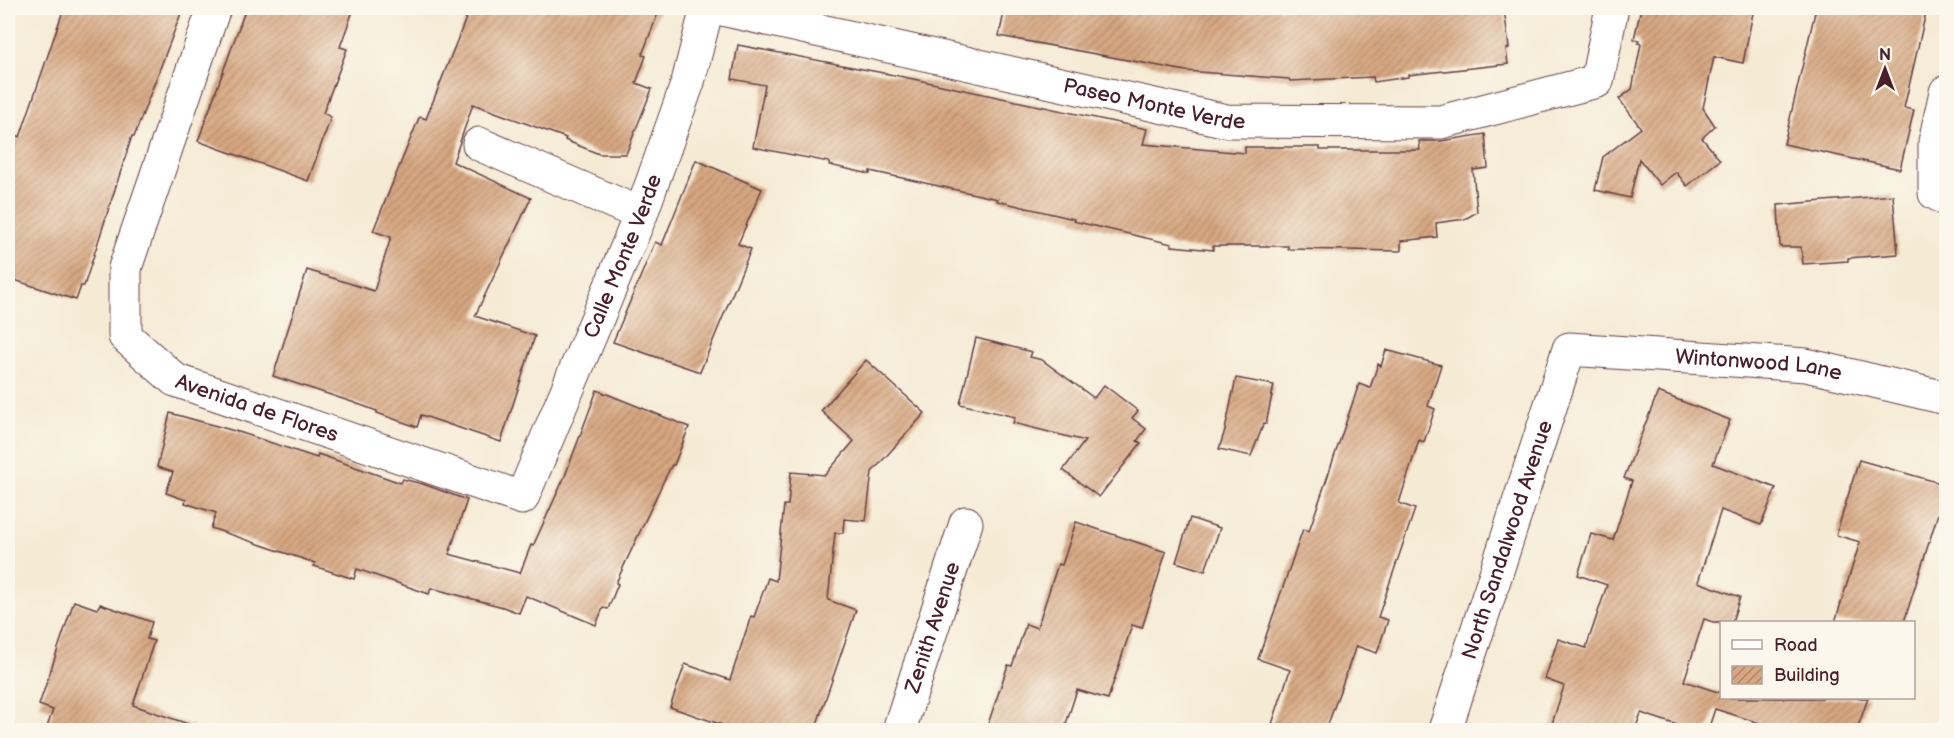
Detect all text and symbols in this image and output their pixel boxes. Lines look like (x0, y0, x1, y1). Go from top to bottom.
north arrow (1855, 39, 1915, 99)
text: N (1879, 46, 1891, 65)
street label: Paseo Monte Verde (1061, 73, 1245, 135)
street label: Calle Monte Verde (578, 171, 667, 342)
street label: Wintonwood Lane (1674, 344, 1844, 386)
street label: Avenida de Flores (172, 369, 341, 448)
street label: North Sandalwood Avenue (1457, 417, 1558, 663)
street label: Zenith Avenue (900, 559, 966, 697)
legend (1720, 621, 1915, 699)
text: Road (1774, 635, 1818, 656)
text: Building (1774, 665, 1840, 686)

